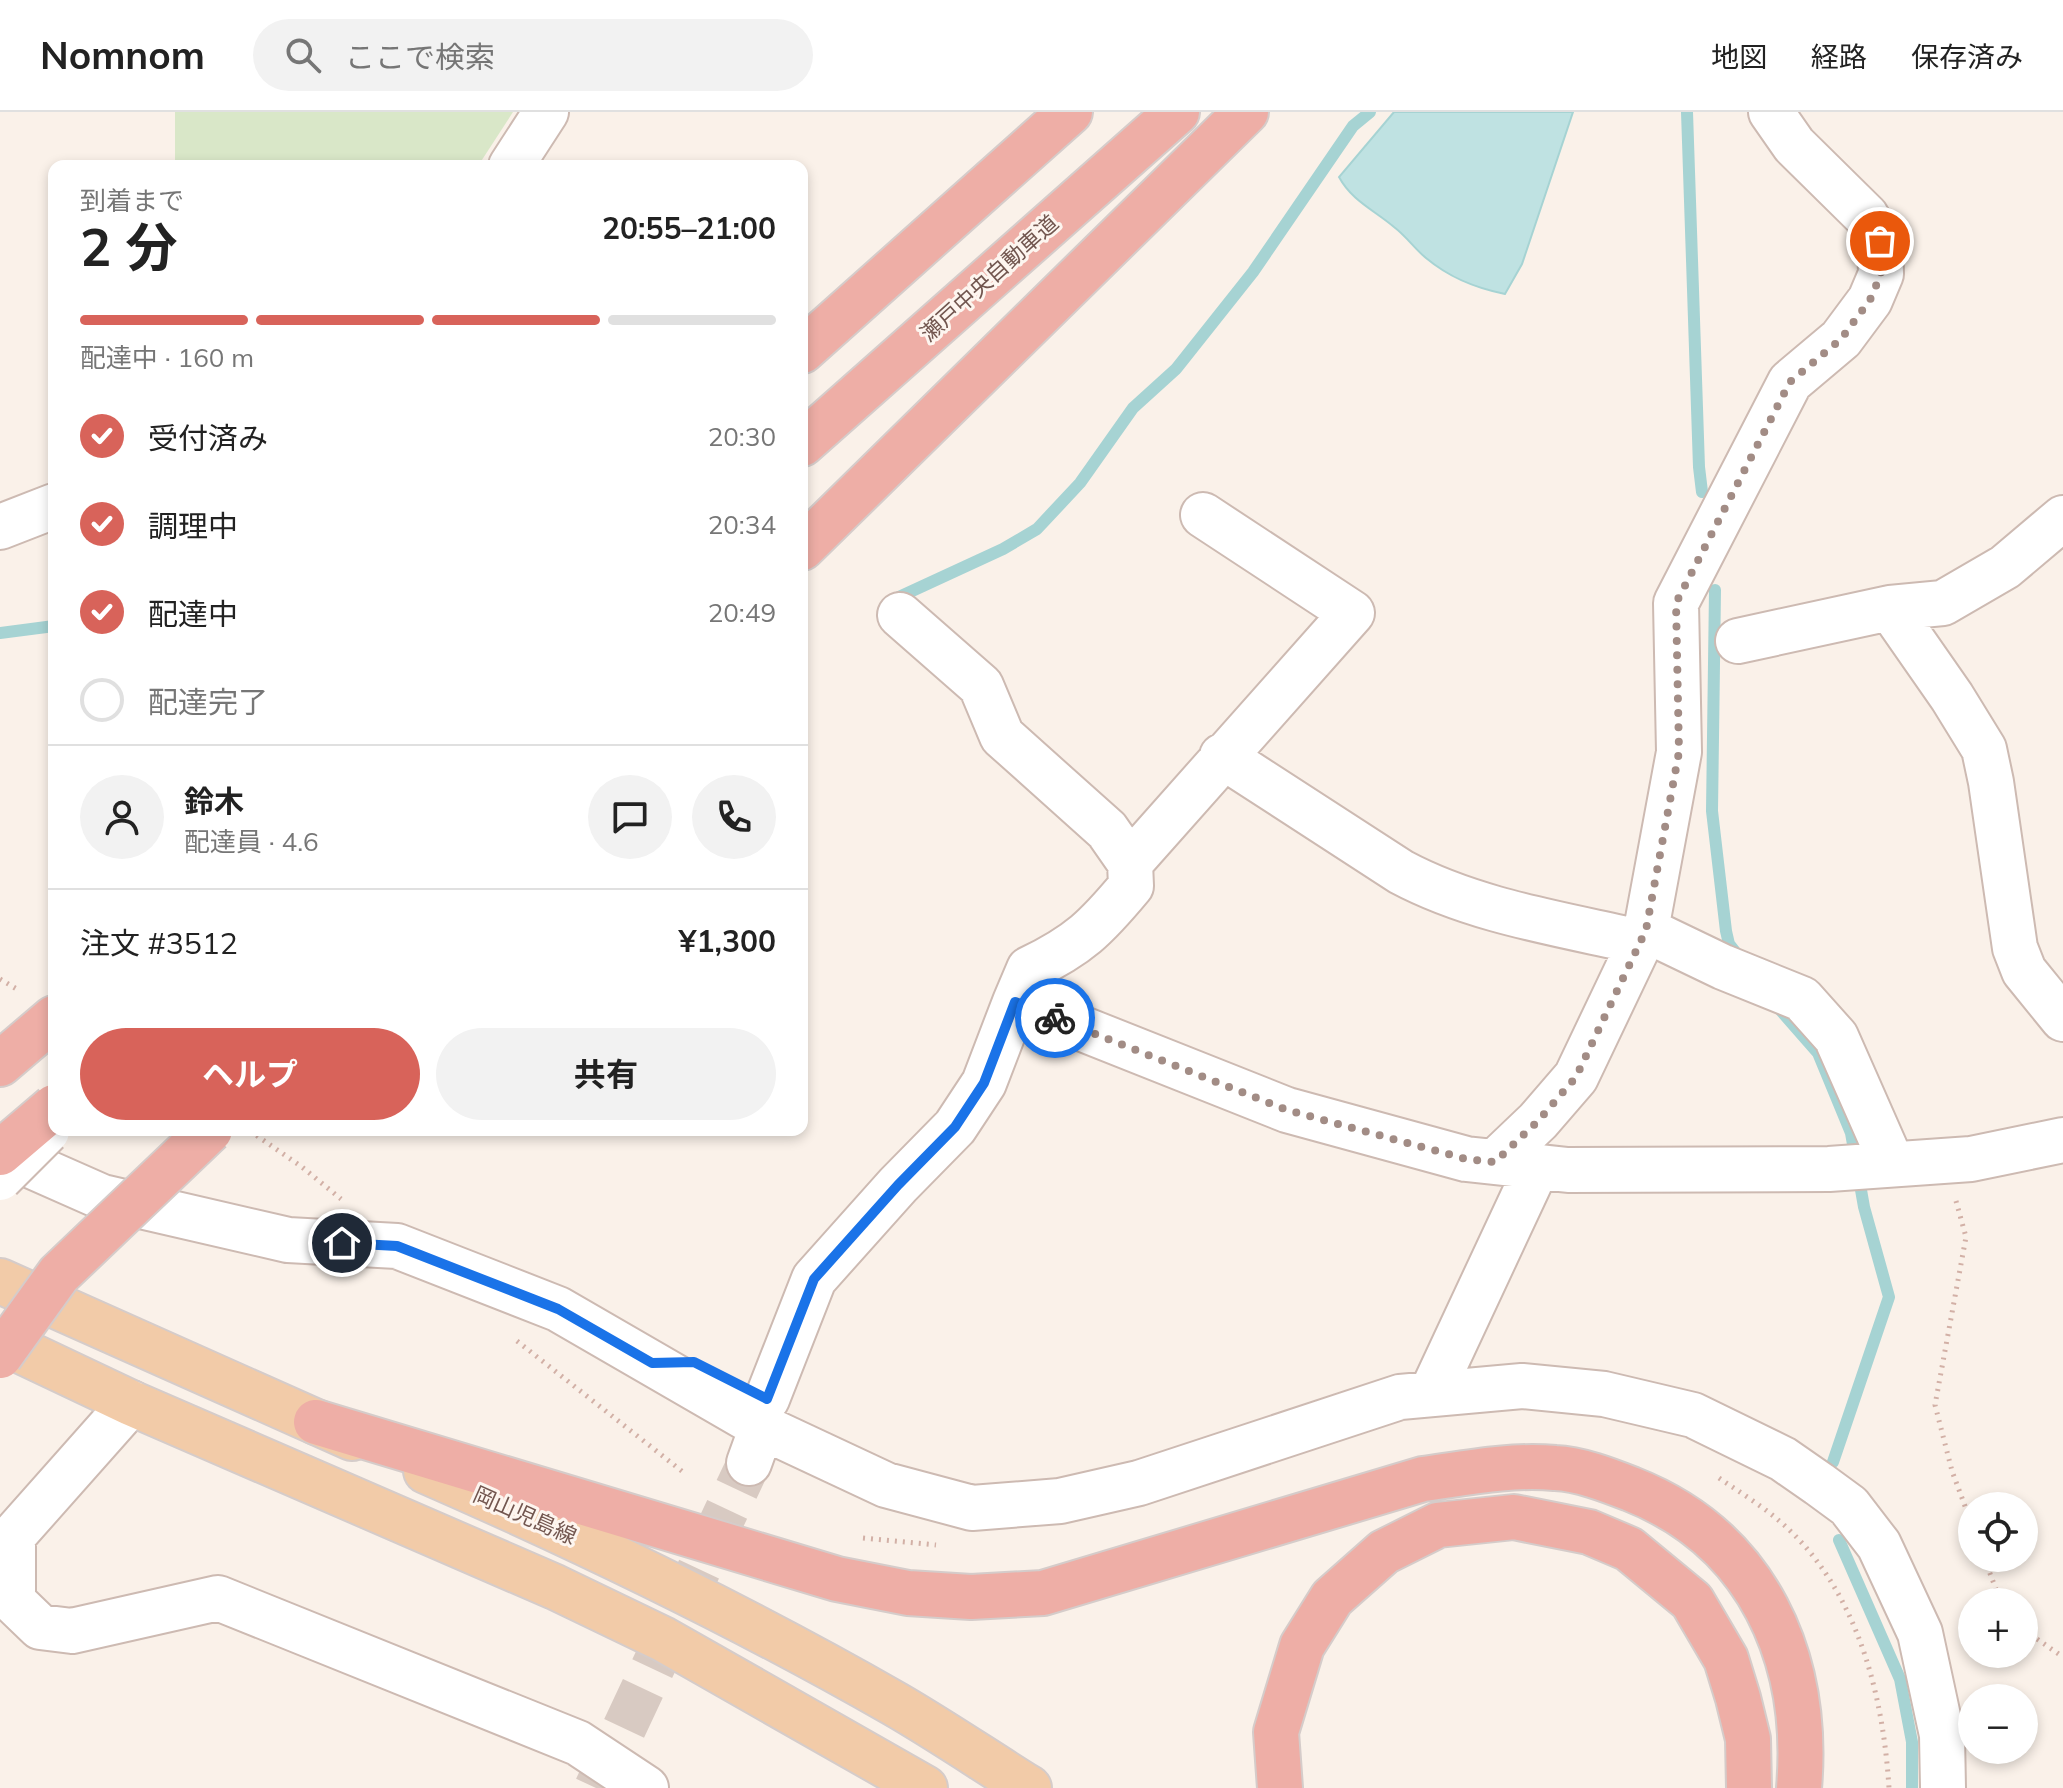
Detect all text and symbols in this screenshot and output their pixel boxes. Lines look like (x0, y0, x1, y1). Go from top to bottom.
search box (253, 19, 813, 91)
text: Nomnom (40, 31, 205, 79)
icon: search (281, 33, 325, 77)
text: ここで検索 (345, 38, 495, 76)
text: 地図 (1711, 39, 1767, 74)
text: 経路 (1811, 39, 1867, 74)
text: 保存済み (1911, 39, 2023, 74)
text: 到着まで (80, 184, 184, 217)
pin (1846, 207, 1914, 275)
text: 20:55–21:00 (602, 209, 776, 247)
street label: 瀬戸中央自動車道 (914, 209, 1064, 347)
text: 2 分 (80, 214, 177, 279)
icon: bag (1858, 219, 1902, 263)
text: 配達中 · 160 m (80, 341, 254, 374)
icon: check (80, 414, 124, 458)
text: 受付済み (148, 419, 268, 457)
text: 20:30 (708, 420, 776, 453)
icon: check (80, 502, 124, 546)
text: 調理中 (148, 507, 238, 545)
text: 20:34 (708, 508, 776, 541)
icon: check (80, 590, 124, 634)
text: 配達中 (148, 595, 238, 633)
text: 20:49 (708, 596, 776, 629)
text: 配達完了 (148, 683, 268, 721)
button: person (80, 775, 164, 859)
button: chat (588, 775, 672, 859)
button: phone (692, 775, 776, 859)
text: 鈴木 (184, 782, 244, 820)
text: 配達員 · 4.6 (184, 825, 319, 858)
text: ¥1,300 (679, 922, 776, 960)
text: 注文 #3512 (80, 924, 238, 962)
courier (1015, 978, 1095, 1058)
icon: bike (1033, 996, 1077, 1040)
button: ヘルプ (80, 1028, 420, 1120)
button: 共有 (436, 1028, 776, 1120)
pin (308, 1209, 376, 1277)
icon: home (320, 1221, 364, 1265)
street label: 岡山児島線 (469, 1480, 581, 1550)
map controls (1958, 1492, 2038, 1764)
button: locate (1958, 1492, 2038, 1572)
button: + (1958, 1588, 2038, 1668)
button: − (1958, 1684, 2038, 1764)

